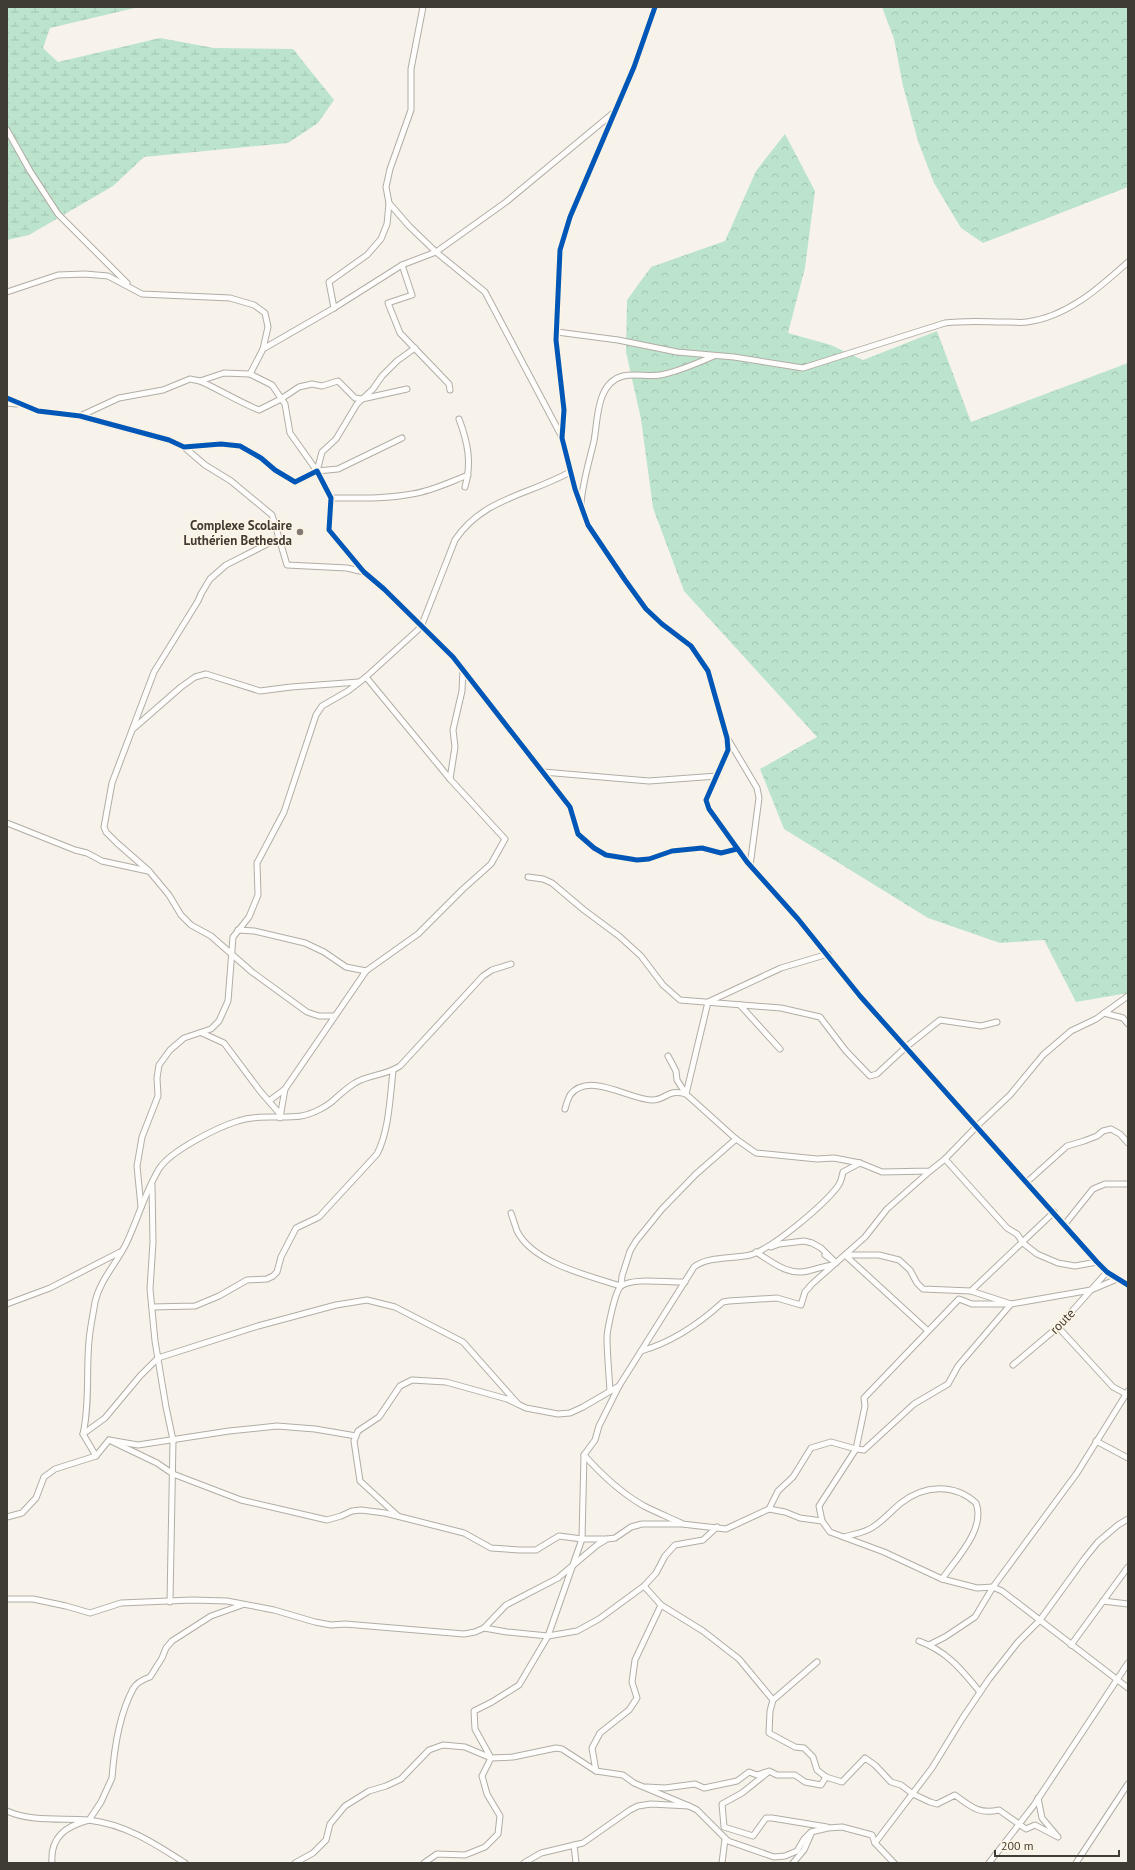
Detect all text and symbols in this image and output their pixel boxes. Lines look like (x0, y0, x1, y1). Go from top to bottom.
place label: Complexe Scolaire Luthérien Bethesda (184, 517, 292, 549)
marker: Complexe Scolaire Luthérien Bethesda (295, 527, 305, 537)
street label: route (1046, 1305, 1079, 1338)
scale bar (995, 1832, 1119, 1858)
text: 200 m (1001, 1838, 1034, 1853)

